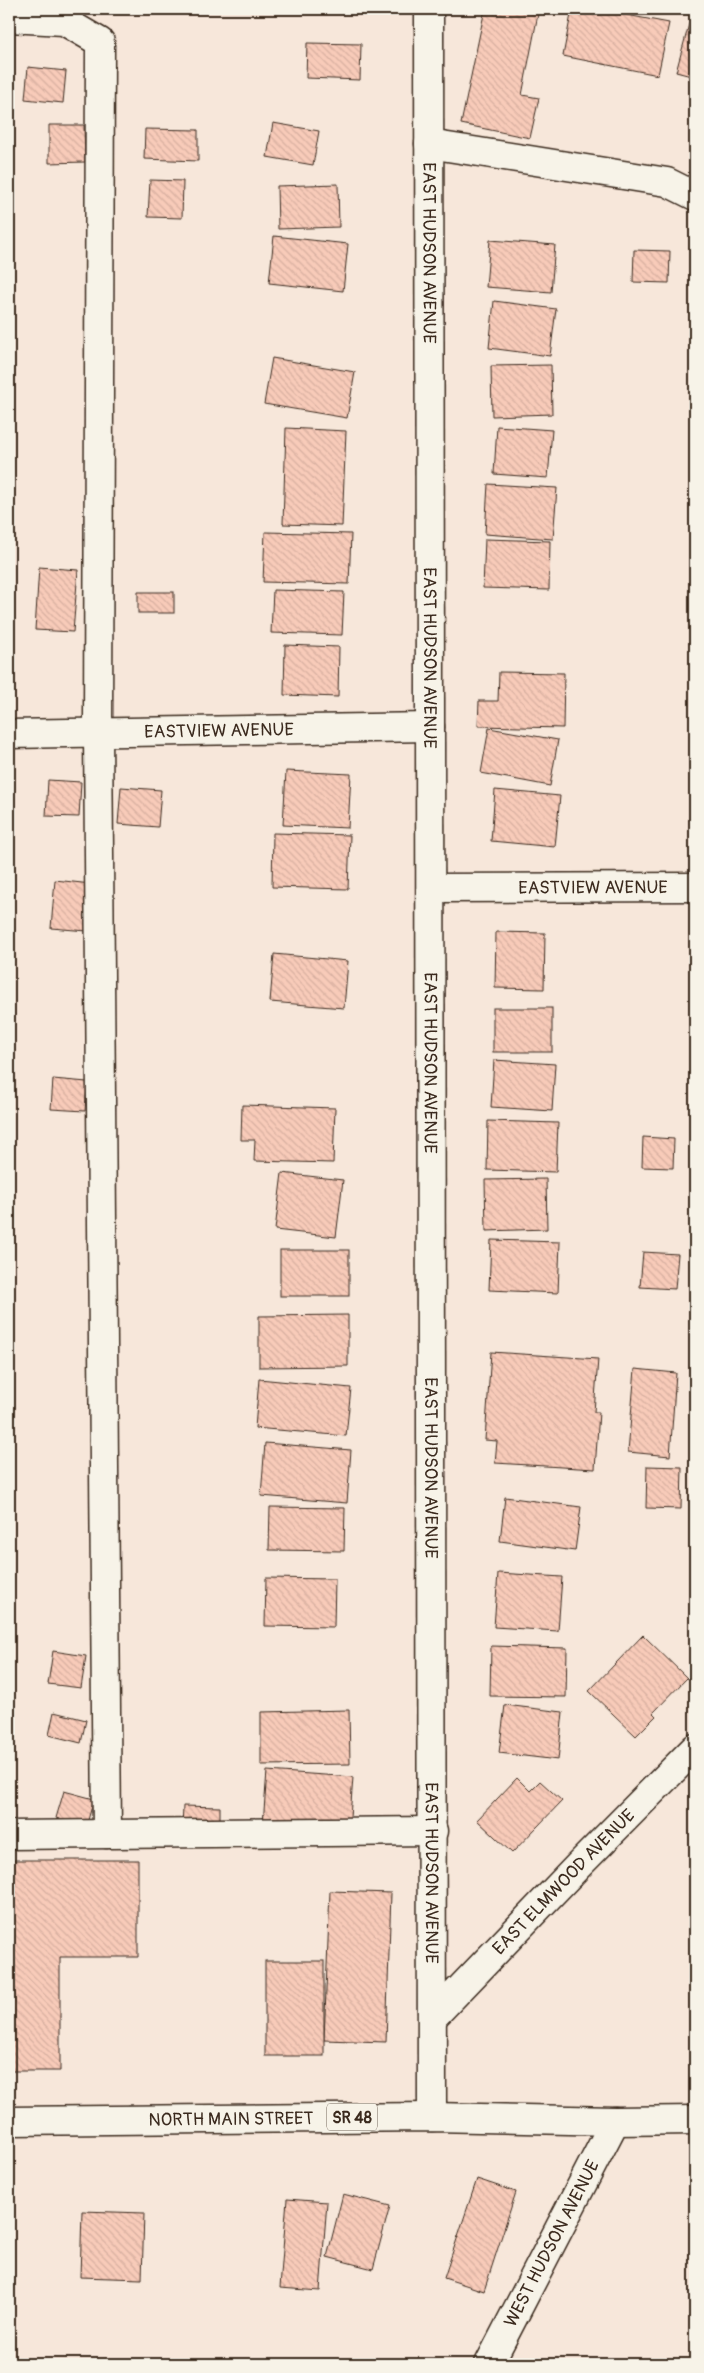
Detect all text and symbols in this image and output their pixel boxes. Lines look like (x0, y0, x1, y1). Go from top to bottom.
street label: EAST HUDSON AVENUE (417, 162, 440, 344)
street label: EAST HUDSON AVENUE (418, 567, 441, 749)
street label: EASTVIEW AVENUE (144, 718, 294, 744)
street label: EASTVIEW AVENUE (518, 876, 668, 900)
street label: EAST HUDSON AVENUE (418, 972, 442, 1154)
street label: EAST HUDSON AVENUE (419, 1377, 442, 1559)
street label: EAST HUDSON AVENUE (420, 1782, 443, 1964)
street label: EAST ELMWOOD AVENUE (488, 1804, 640, 1960)
road number: SR 48 (327, 2104, 377, 2130)
street label: NORTH MAIN STREET (148, 2107, 314, 2132)
street label: WEST HUDSON AVENUE (499, 2156, 605, 2331)

